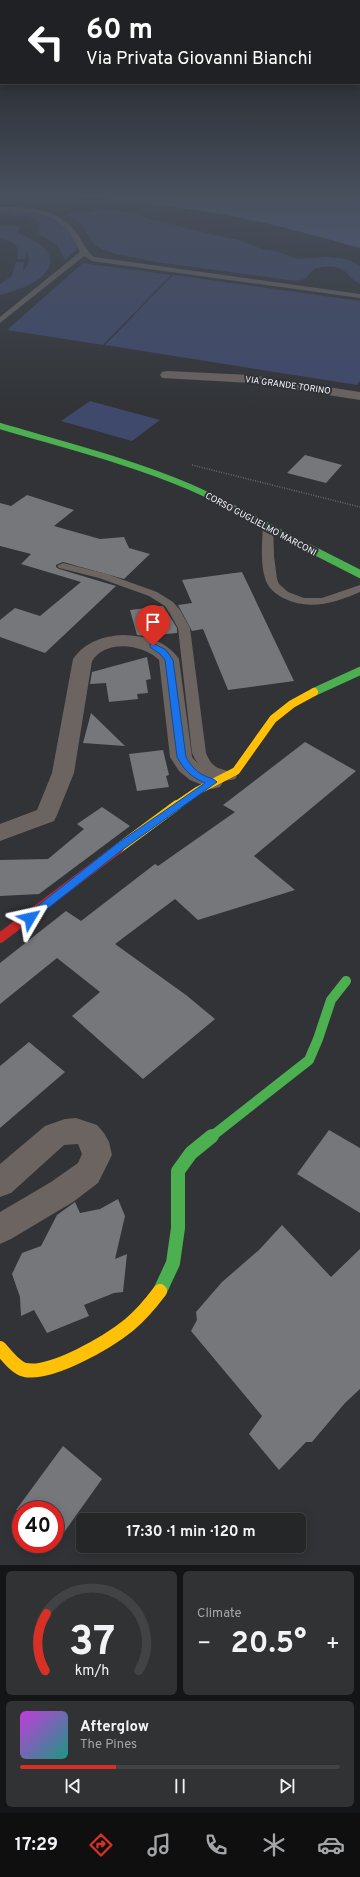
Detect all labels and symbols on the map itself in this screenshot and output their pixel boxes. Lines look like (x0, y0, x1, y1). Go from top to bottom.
street label: VIA GRANDE TORINO (244, 374, 331, 397)
street label: CORSO GUGLIELMO MARCONI (203, 490, 318, 559)
pin (136, 605, 170, 646)
position arrow (9, 897, 51, 939)
speed limit sign: 40 (12, 1501, 64, 1553)

